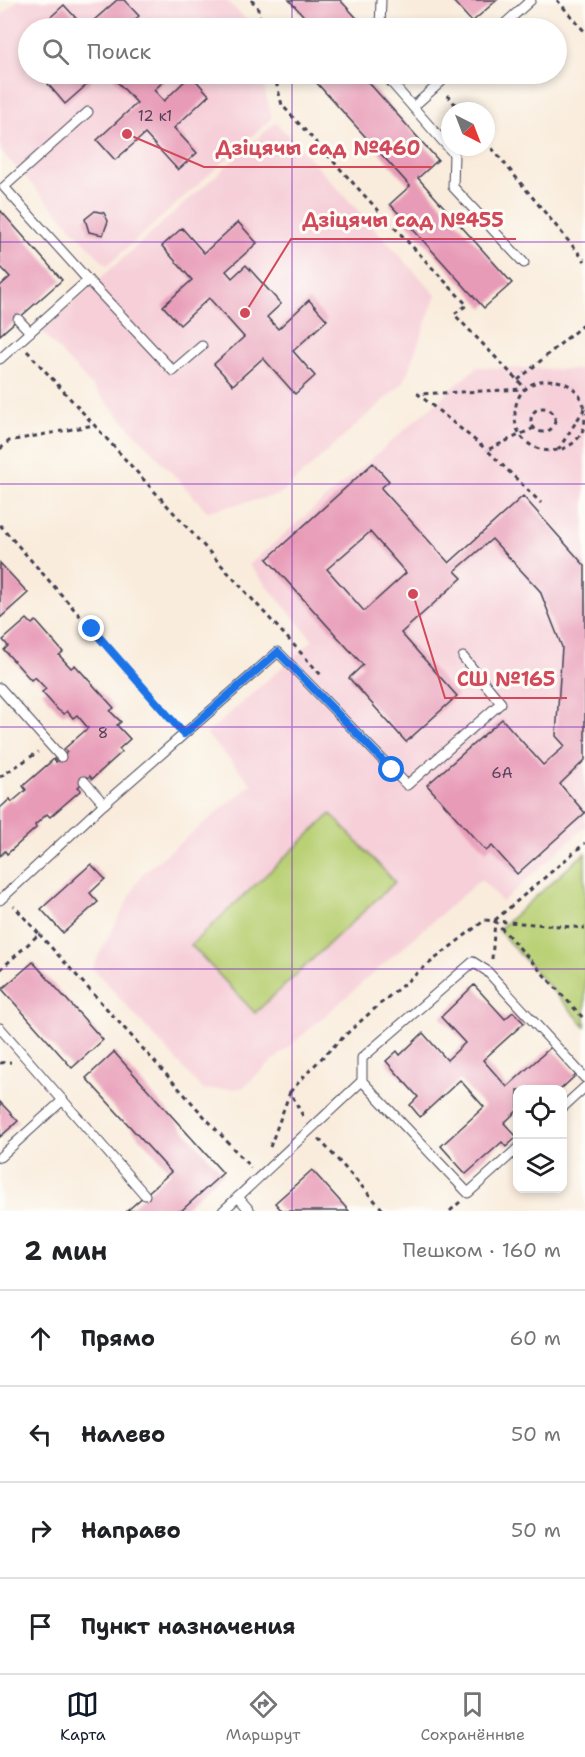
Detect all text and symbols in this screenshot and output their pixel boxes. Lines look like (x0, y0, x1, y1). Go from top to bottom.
search box (18, 18, 567, 84)
icon: search (39, 35, 72, 68)
text: Поиск (87, 37, 151, 66)
north arrow (441, 102, 495, 156)
house number: 12 к1 (138, 106, 172, 126)
callout: Дзіцячы сад №460 (204, 129, 432, 167)
text: Дзіцячы сад №460 (216, 135, 420, 161)
callout: Дзіцячы сад №455 (291, 201, 516, 239)
text: Дзіцячы сад №455 (302, 207, 504, 233)
route end (78, 615, 104, 641)
callout: СШ №165 (445, 660, 567, 698)
text: СШ №165 (457, 666, 555, 692)
house number: 8 (98, 723, 108, 743)
route start (378, 756, 404, 782)
house number: 6А (491, 763, 513, 783)
map controls (513, 1085, 567, 1193)
button: locate (513, 1085, 567, 1139)
button: layers (513, 1139, 567, 1193)
text: 2 мин (24, 1233, 107, 1268)
text: Пешком · 160 m (403, 1237, 561, 1263)
icon: ahead (24, 1322, 57, 1355)
text: Прямо (81, 1324, 155, 1353)
text: 60 m (509, 1325, 561, 1351)
icon: left (24, 1418, 57, 1451)
text: Налево (81, 1420, 165, 1449)
text: 50 m (511, 1421, 561, 1447)
icon: right (24, 1514, 57, 1547)
text: Направо (81, 1516, 181, 1545)
text: 50 m (511, 1517, 561, 1543)
icon: arrive (24, 1610, 57, 1643)
text: Пункт назначения (81, 1612, 295, 1641)
tab: Карта (60, 1688, 106, 1745)
tab: Маршрут (226, 1688, 300, 1745)
tab: Сохранённые (420, 1688, 525, 1745)

